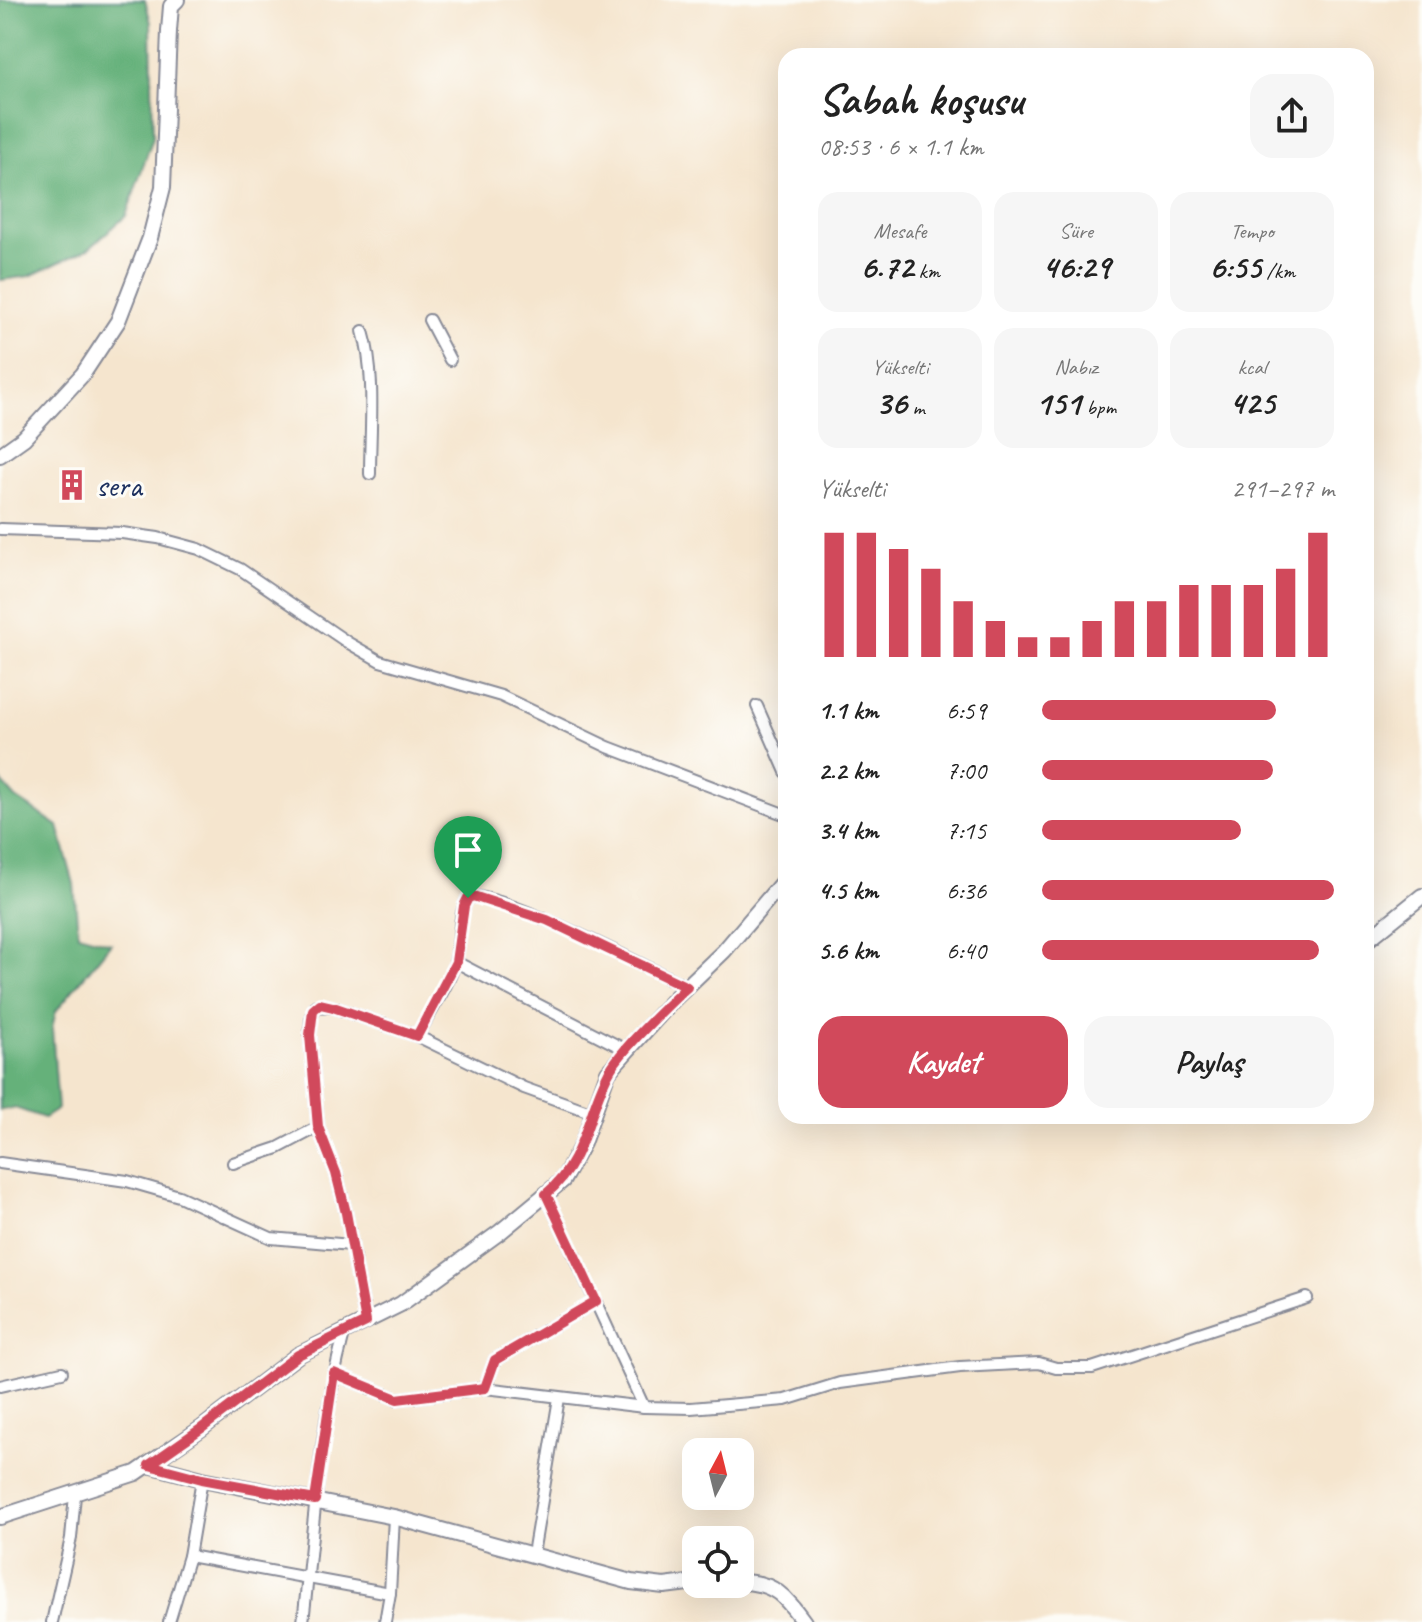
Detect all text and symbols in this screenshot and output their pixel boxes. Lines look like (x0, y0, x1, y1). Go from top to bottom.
text: Sabah koşusu (818, 72, 1023, 127)
button: share (1250, 74, 1334, 158)
text: 08:53 · 6 × 1.1 km (818, 130, 984, 163)
text: Mesafe (874, 217, 926, 245)
text: Süre (1059, 217, 1093, 245)
text: Tempo (1230, 217, 1274, 245)
text: 6.72 (860, 245, 913, 288)
text: 46:29 (1042, 245, 1110, 288)
text: 6:55 (1209, 245, 1261, 288)
text: km (913, 257, 940, 285)
text: /km (1261, 257, 1295, 285)
text: Yükselti (871, 353, 929, 381)
text: Nabız (1054, 353, 1098, 381)
text: kcal (1237, 353, 1267, 381)
text: 36 (876, 381, 907, 424)
text: 151 (1036, 381, 1081, 424)
text: 425 (1229, 381, 1275, 424)
text: m (907, 393, 924, 421)
text: bpm (1081, 393, 1116, 421)
place label: sera (96, 465, 144, 506)
building icon: sera (55, 468, 89, 502)
text: Yükselti (818, 472, 885, 505)
text: 291–297 m (1231, 472, 1334, 505)
text: 1.1 km (818, 694, 878, 727)
text: 6:59 (946, 694, 986, 727)
text: 2.2 km (818, 754, 878, 787)
text: 7:00 (946, 754, 986, 787)
text: 3.4 km (818, 814, 878, 847)
text: 7:15 (946, 814, 986, 847)
pin (434, 816, 502, 898)
icon: arrive (446, 828, 490, 872)
text: 4.5 km (818, 874, 878, 907)
text: 6:36 (946, 874, 986, 907)
text: 5.6 km (818, 934, 879, 967)
text: 6:40 (946, 934, 986, 967)
button: Kaydet (818, 1016, 1068, 1108)
button: Paylaş (1084, 1016, 1334, 1108)
north arrow (682, 1438, 754, 1510)
map controls (682, 1438, 754, 1598)
button: locate (682, 1526, 754, 1598)

